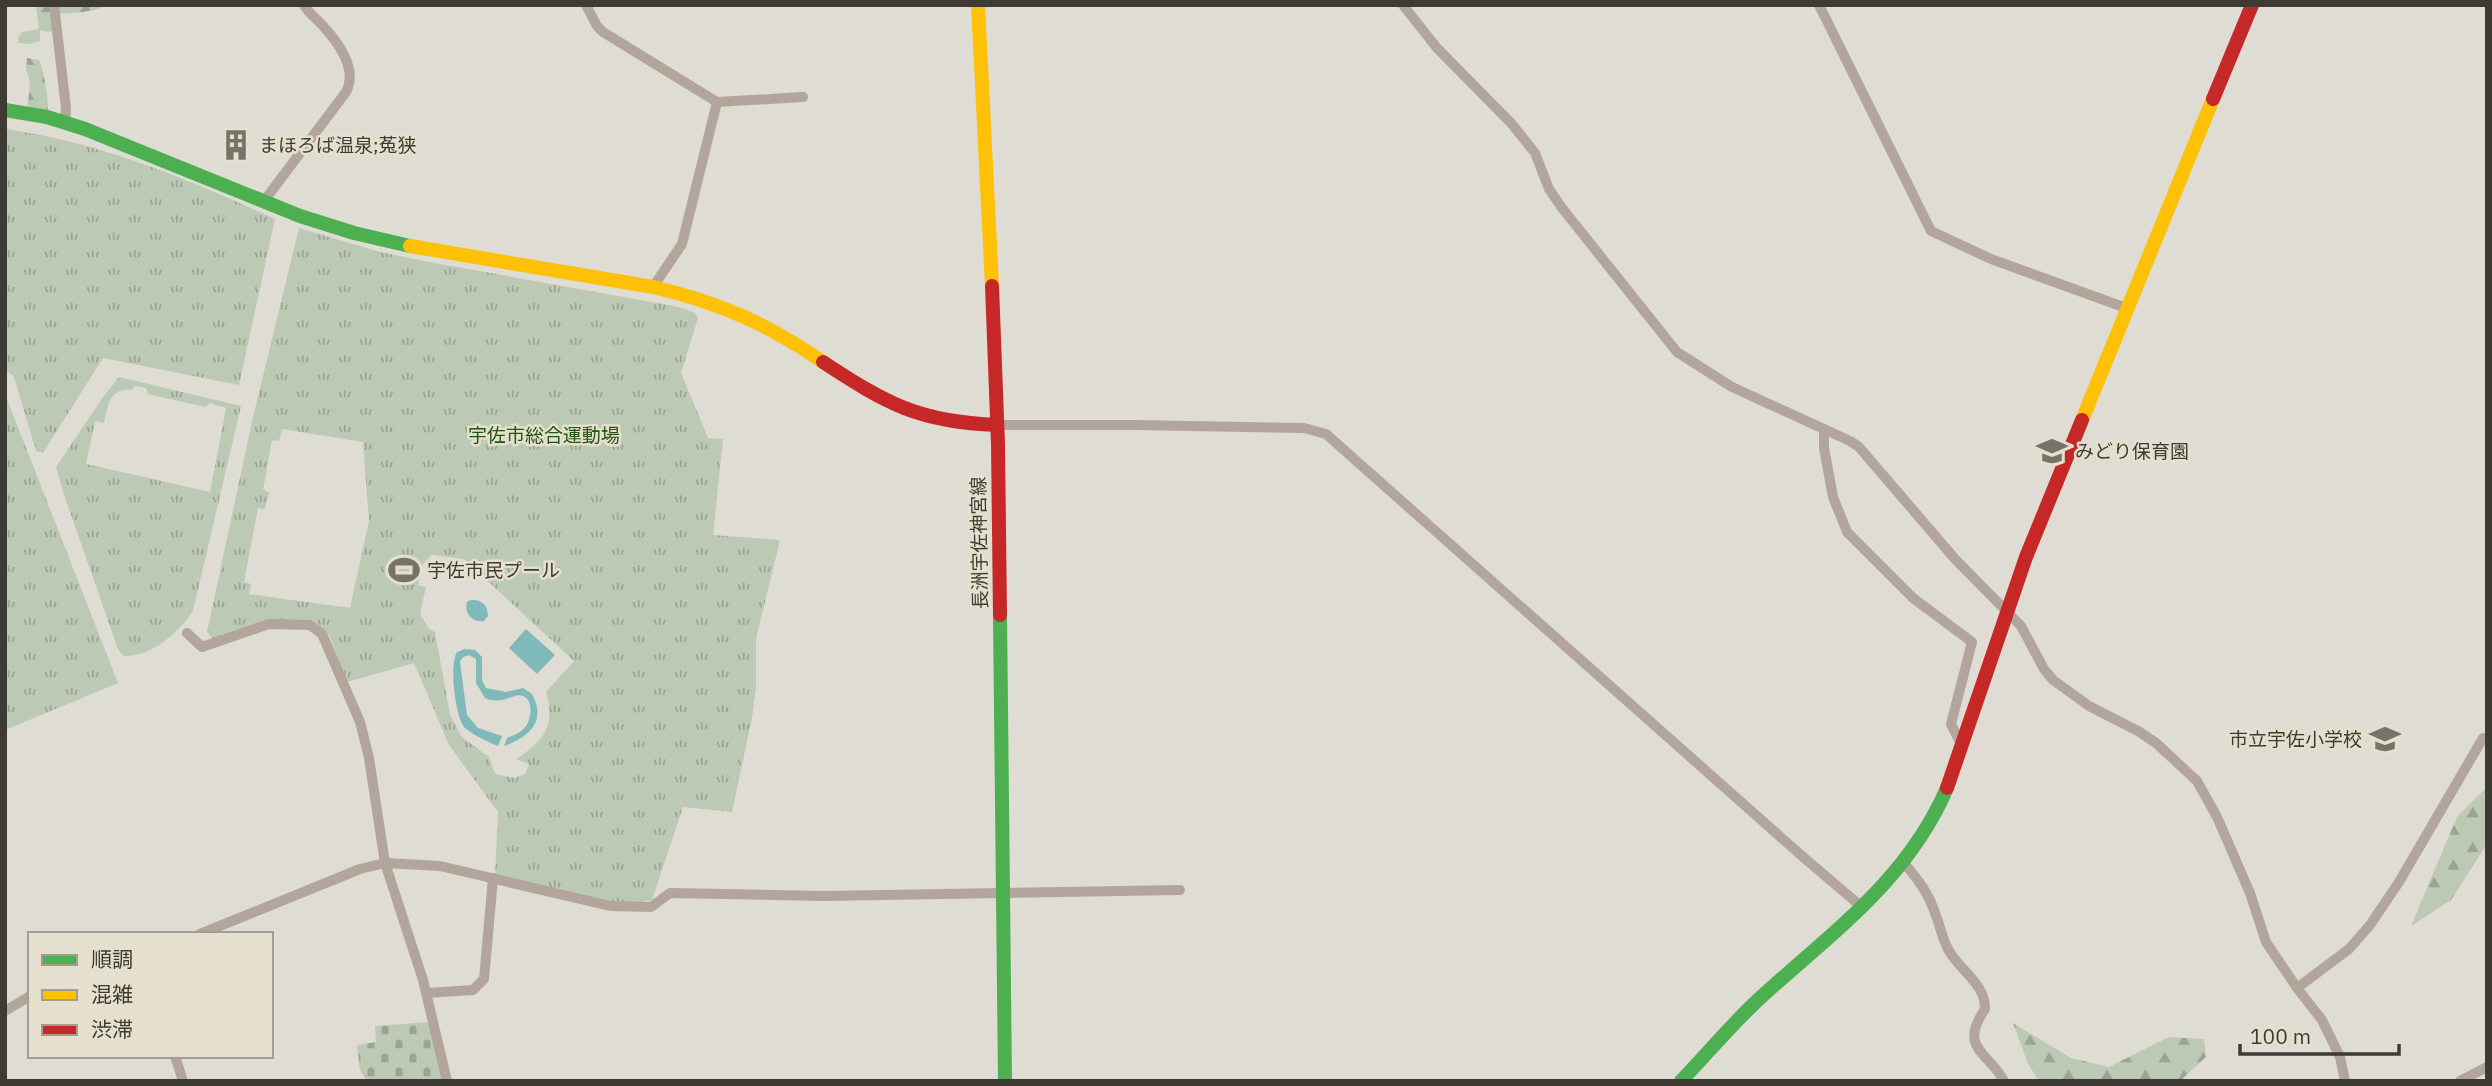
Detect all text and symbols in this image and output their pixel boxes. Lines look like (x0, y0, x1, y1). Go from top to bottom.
building icon: まほろば温泉;菟狭 (219, 128, 253, 162)
place label: まほろば温泉;菟狭 (259, 133, 417, 157)
park label: 宇佐市総合運動場 (468, 423, 620, 447)
school or university icon: みどり保育園 (2035, 434, 2069, 468)
place label: みどり保育園 (2075, 439, 2189, 463)
street label: 長洲宇佐神宮線 (966, 476, 992, 610)
sports icon: 宇佐市民プール (387, 553, 421, 587)
place label: 宇佐市民プール (427, 558, 560, 582)
school or university icon: 市立宇佐小学校 (2368, 722, 2402, 756)
place label: 市立宇佐小学校 (2229, 727, 2362, 751)
legend (28, 932, 273, 1058)
text: 順調 (91, 945, 133, 973)
text: 混雑 (91, 980, 133, 1008)
scale bar (2240, 1012, 2399, 1056)
text: 渋滞 (91, 1015, 133, 1043)
text: 100 m (2250, 1022, 2311, 1050)

